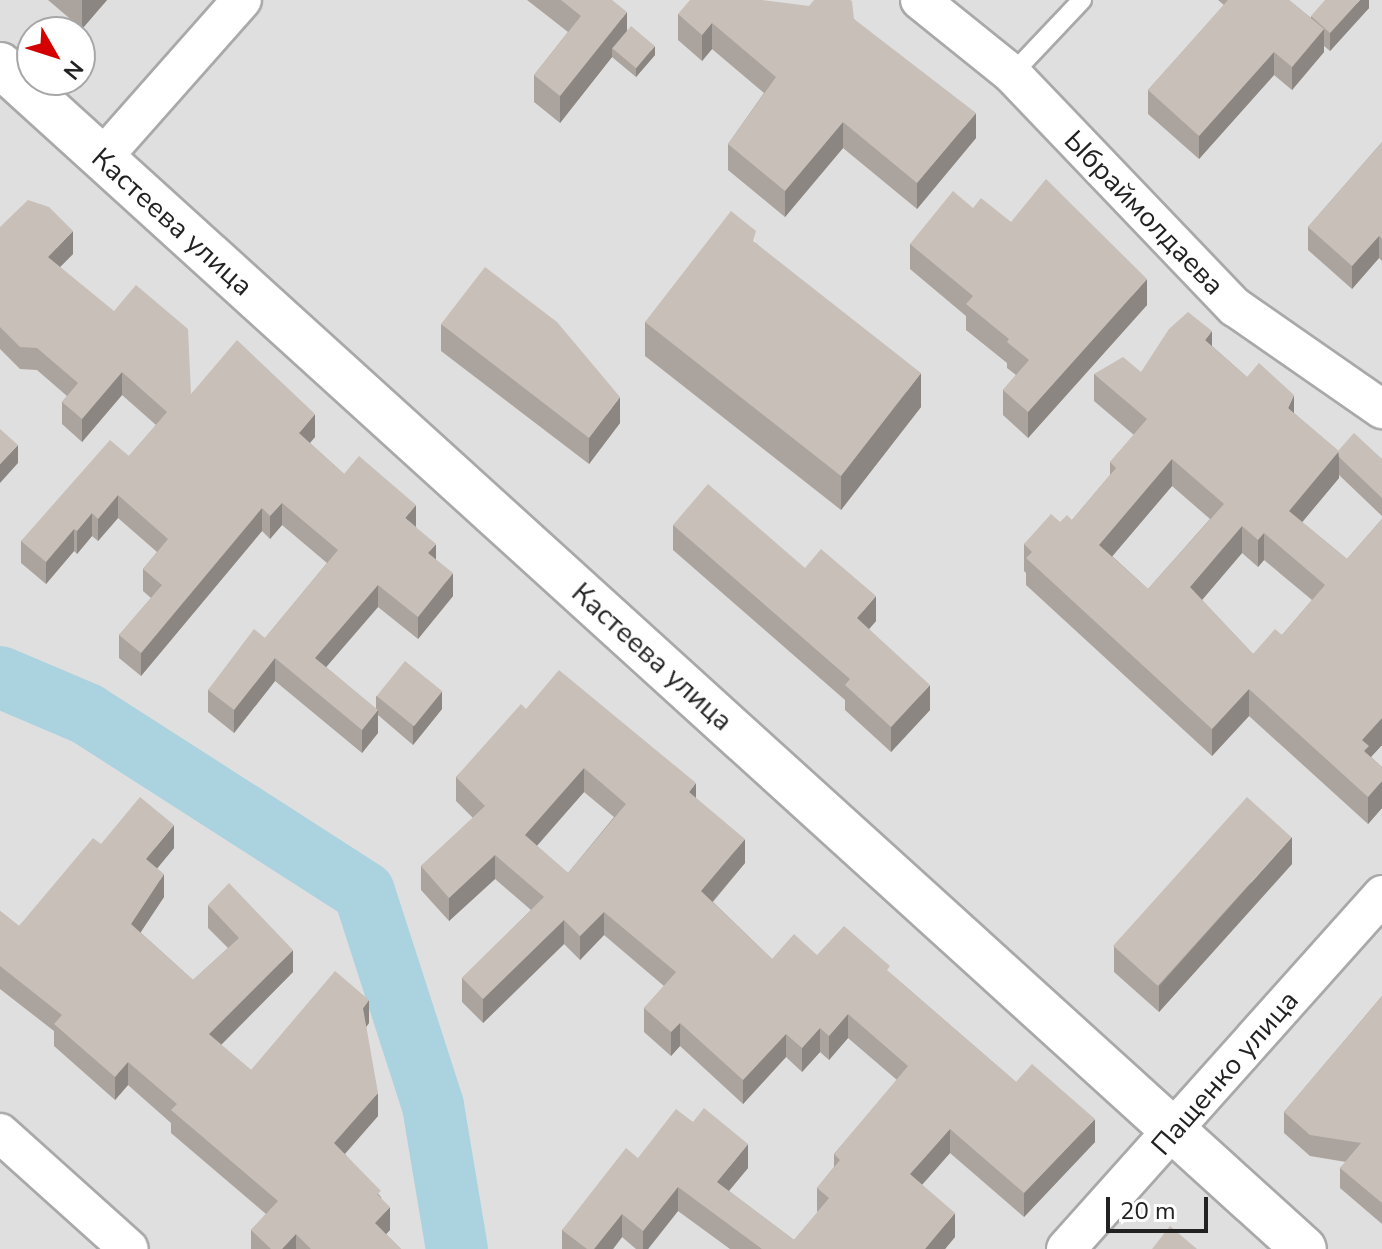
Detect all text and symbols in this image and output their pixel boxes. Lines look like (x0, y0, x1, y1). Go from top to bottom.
north arrow (16, 16, 96, 96)
text: N (56, 54, 90, 86)
street label: Ыбраймолдаева (1057, 124, 1231, 302)
street label: Кастеева улица (85, 141, 259, 303)
street label: Кастеева улица (565, 576, 739, 738)
street label: Пащенко улица (1144, 984, 1306, 1162)
scale bar (1110, 1181, 1212, 1231)
text: 20 m (1120, 1195, 1176, 1227)

